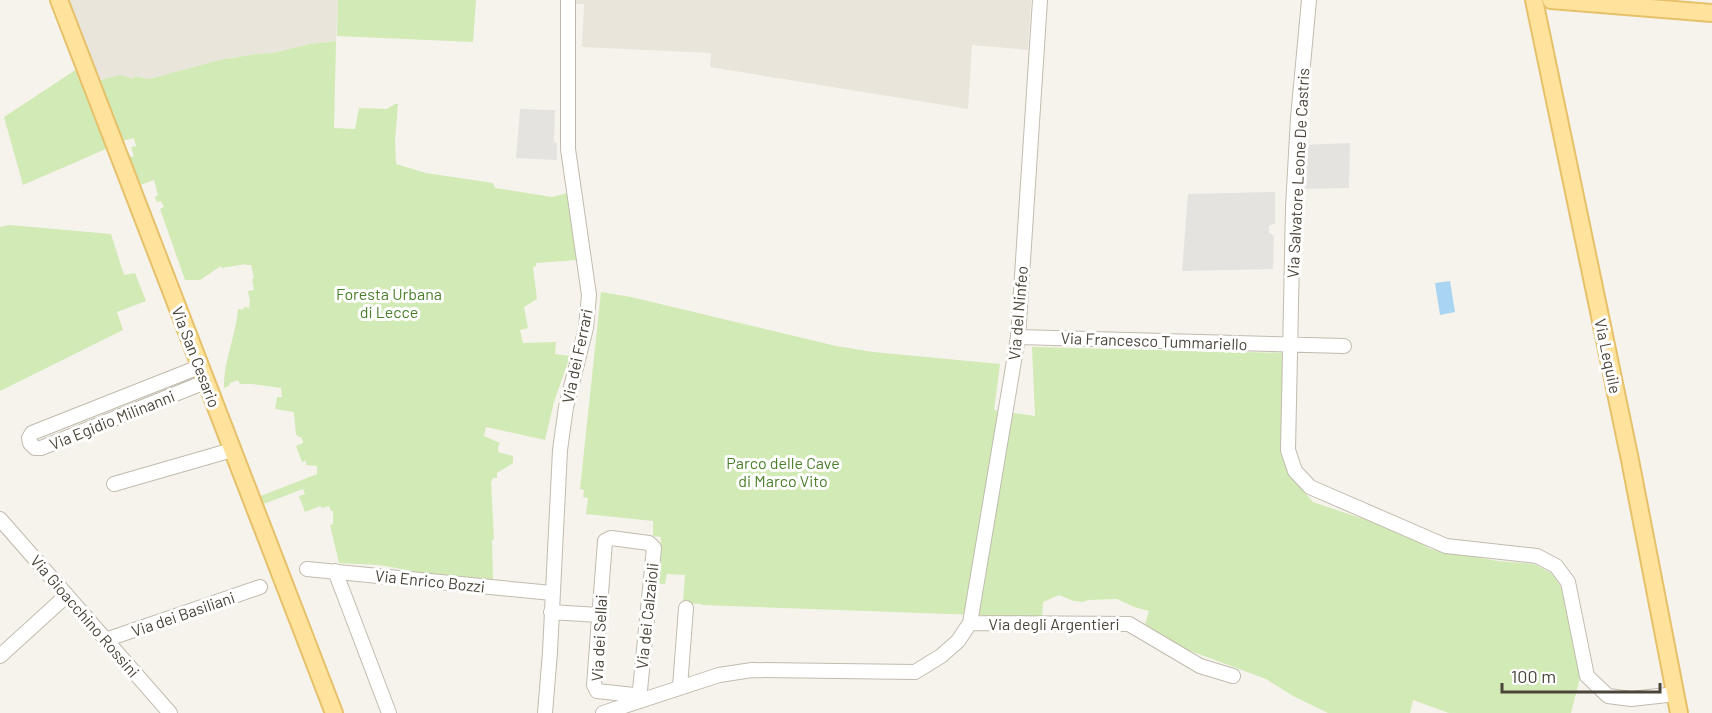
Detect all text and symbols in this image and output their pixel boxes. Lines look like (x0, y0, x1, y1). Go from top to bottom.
street label: Via Salvatore Leone De Castris (1283, 67, 1312, 279)
street label: Via del Ninfeo (1004, 265, 1031, 361)
park label: Foresta Urbana di Lecce (336, 284, 442, 321)
street label: Via San Cesario (168, 304, 224, 410)
street label: Via dei Ferrari (557, 307, 596, 405)
street label: Via Lequile (1591, 317, 1626, 395)
street label: Via Francesco Tummariello (1060, 328, 1248, 353)
street label: Via Egidio Milinanni (46, 386, 177, 453)
park label: Parco delle Cave di Marco Vito (726, 453, 840, 490)
street label: Via Gioacchino Rossini (27, 551, 144, 681)
street label: Via dei Calzaioli (631, 562, 662, 670)
street label: Via Enrico Bozzi (374, 565, 486, 596)
street label: Via dei Basiliani (129, 587, 237, 640)
street label: Via dei Sellai (587, 594, 610, 682)
street label: Via degli Argentieri (988, 614, 1120, 633)
scale bar (1502, 656, 1660, 694)
text: 100 m (1511, 665, 1556, 687)

